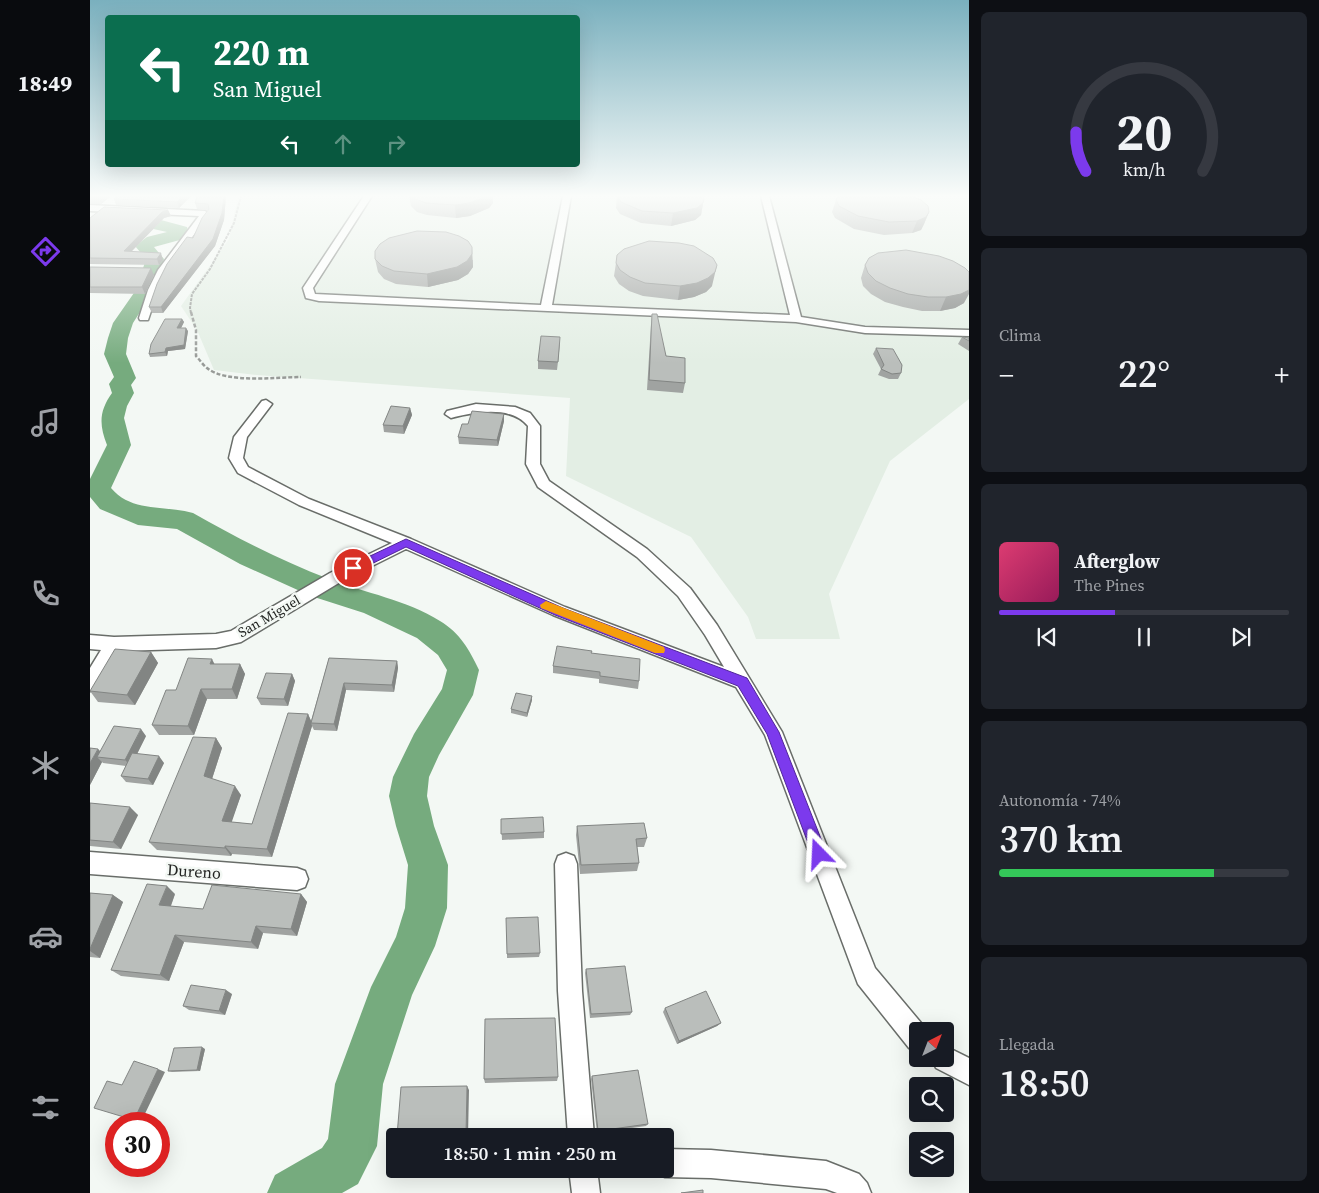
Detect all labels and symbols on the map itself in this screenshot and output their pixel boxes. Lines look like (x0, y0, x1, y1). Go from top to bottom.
pin (332, 547, 374, 589)
street label: San Miguel (234, 590, 304, 642)
position arrow (792, 827, 844, 879)
street label: Dureno (166, 858, 222, 884)
north arrow (909, 1022, 954, 1068)
speed limit sign: 30 (105, 1112, 170, 1177)

